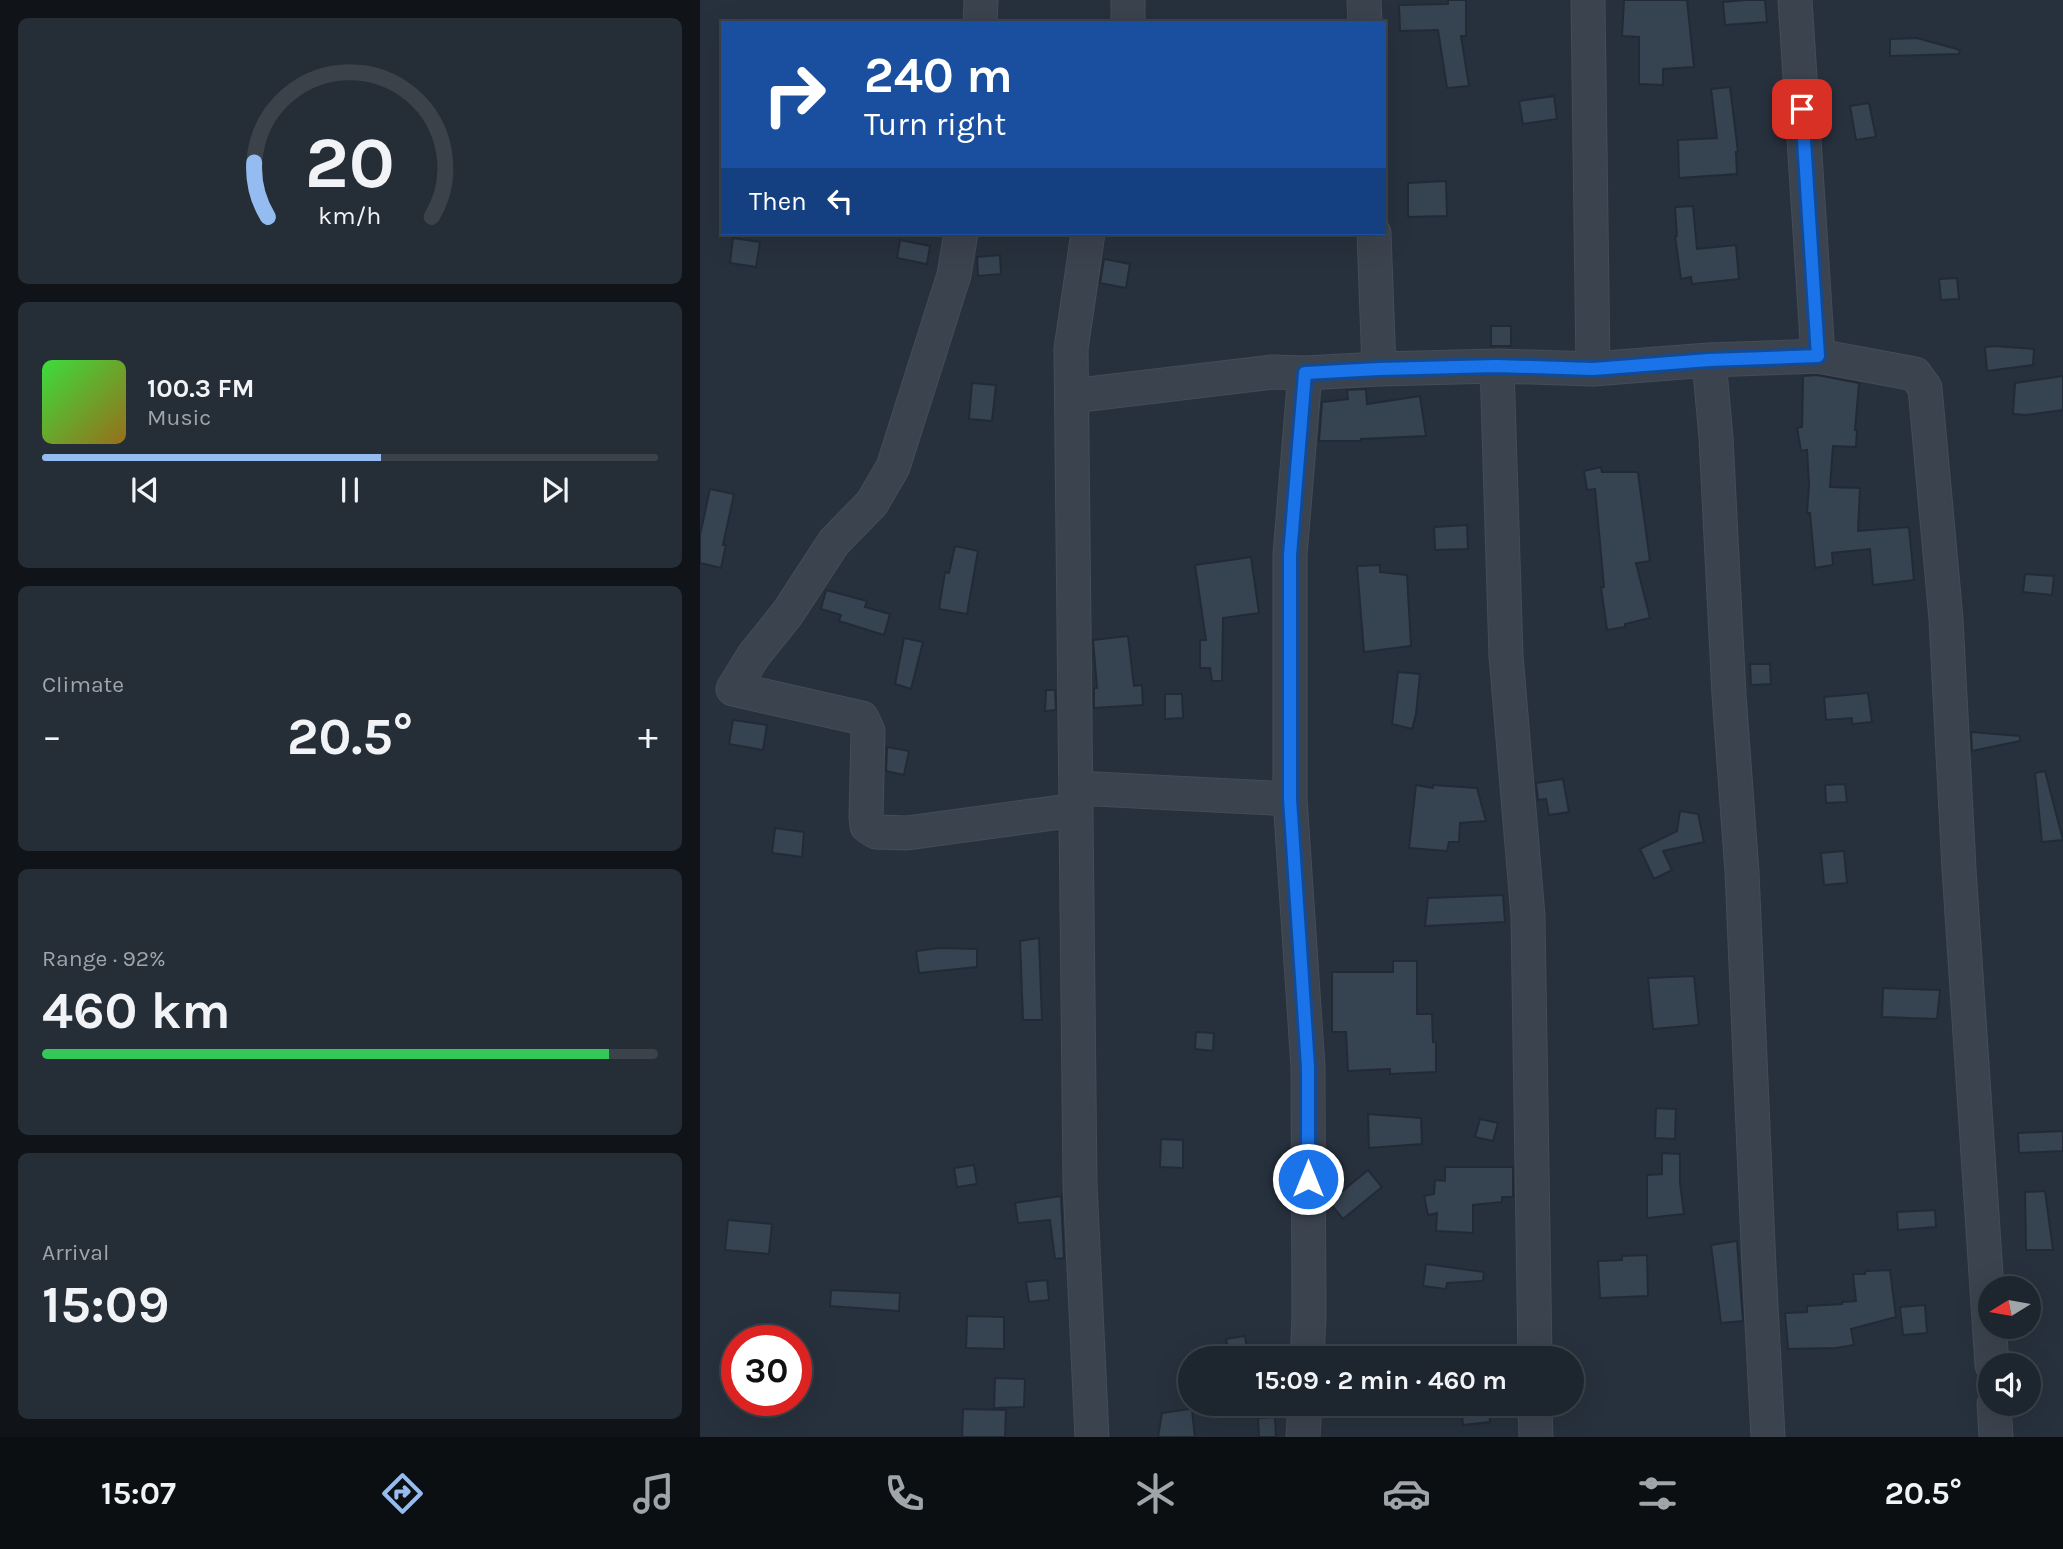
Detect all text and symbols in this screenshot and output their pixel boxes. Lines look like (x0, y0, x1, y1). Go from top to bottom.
text: 240 m (864, 47, 1013, 104)
icon: right (749, 49, 840, 140)
pin (1772, 79, 1832, 139)
icon: arrive (1783, 90, 1821, 128)
text: Turn right (864, 106, 1006, 143)
text: 20 (305, 120, 395, 205)
icon: left (821, 182, 859, 220)
text: Then (749, 186, 807, 217)
text: km/h (318, 201, 382, 230)
text: 100.3 FM (147, 373, 254, 404)
text: Music (147, 404, 211, 431)
icon: previous (126, 471, 164, 509)
icon: pause (331, 471, 369, 509)
icon: next (536, 471, 574, 509)
text: Climate (42, 671, 124, 698)
text: 20.5° (287, 706, 413, 767)
text: − (42, 714, 62, 759)
text: + (638, 714, 658, 759)
text: Range · 92% (42, 945, 166, 972)
text: 460 km (42, 980, 231, 1041)
position arrow (1271, 1142, 1345, 1216)
text: Arrival (42, 1239, 109, 1266)
text: 15:09 (42, 1274, 169, 1335)
north arrow (1978, 1276, 2040, 1339)
map controls (1978, 1276, 2041, 1416)
speed limit sign: 30 (721, 1325, 812, 1416)
button: sound (1978, 1353, 2041, 1416)
text: 15:09 · 2 min · 460 m (1255, 1365, 1507, 1396)
icon: directions (378, 1469, 427, 1518)
icon: music (629, 1469, 678, 1518)
icon: phone (880, 1469, 929, 1518)
icon: climate (1131, 1469, 1180, 1518)
icon: car (1382, 1469, 1431, 1518)
icon: filters (1633, 1469, 1682, 1518)
text: 15:07 (101, 1475, 176, 1512)
text: 20.5° (1884, 1475, 1962, 1512)

